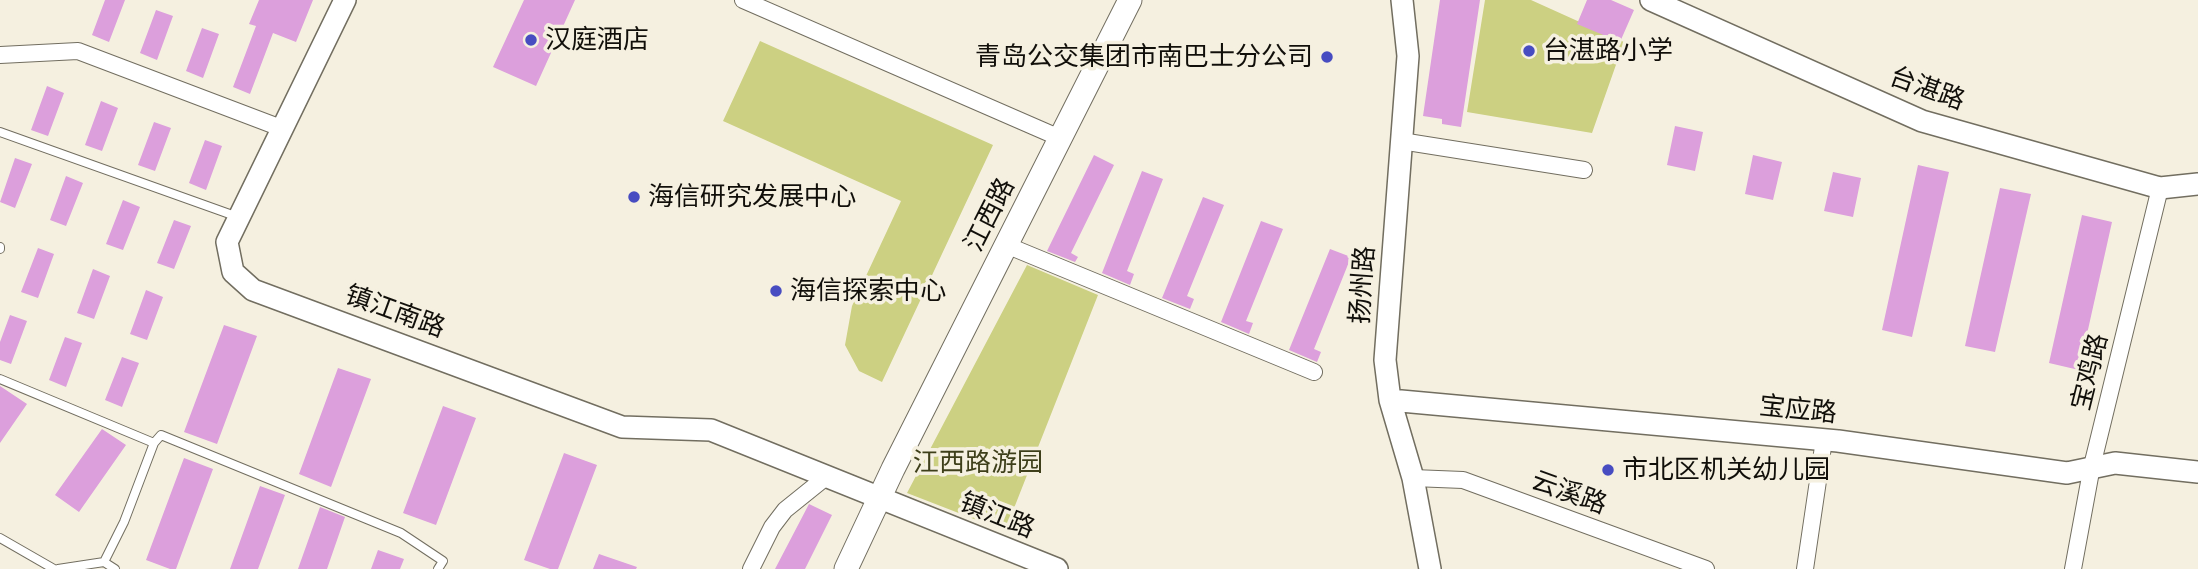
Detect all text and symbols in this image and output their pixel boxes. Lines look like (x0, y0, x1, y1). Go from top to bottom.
place label: 汉庭酒店 (545, 24, 649, 56)
marker: 汉庭酒店 (523, 32, 539, 48)
place label: 台湛路小学 (1543, 35, 1673, 67)
place label: 青岛公交集团市南巴士分公司 (975, 41, 1313, 73)
marker: 台湛路小学 (1521, 43, 1537, 59)
marker: 青岛公交集团市南巴士分公司 (1319, 49, 1335, 65)
street label: 台湛路 (1885, 61, 1969, 117)
street label: 江西路 (958, 173, 1022, 257)
place label: 海信研究发展中心 (648, 181, 856, 213)
marker: 海信研究发展中心 (626, 189, 642, 205)
street label: 扬州路 (1345, 245, 1381, 325)
place label: 海信探索中心 (790, 275, 946, 307)
street label: 镇江南路 (341, 280, 449, 344)
marker: 海信探索中心 (768, 283, 784, 299)
street label: 宝鸡路 (2065, 330, 2115, 414)
street label: 宝应路 (1758, 390, 1838, 430)
park label: 江西路游园 (913, 447, 1043, 479)
place label: 市北区机关幼儿园 (1622, 454, 1830, 486)
marker: 市北区机关幼儿园 (1600, 462, 1616, 478)
street label: 云溪路 (1527, 465, 1611, 521)
street label: 镇江路 (955, 487, 1039, 545)

